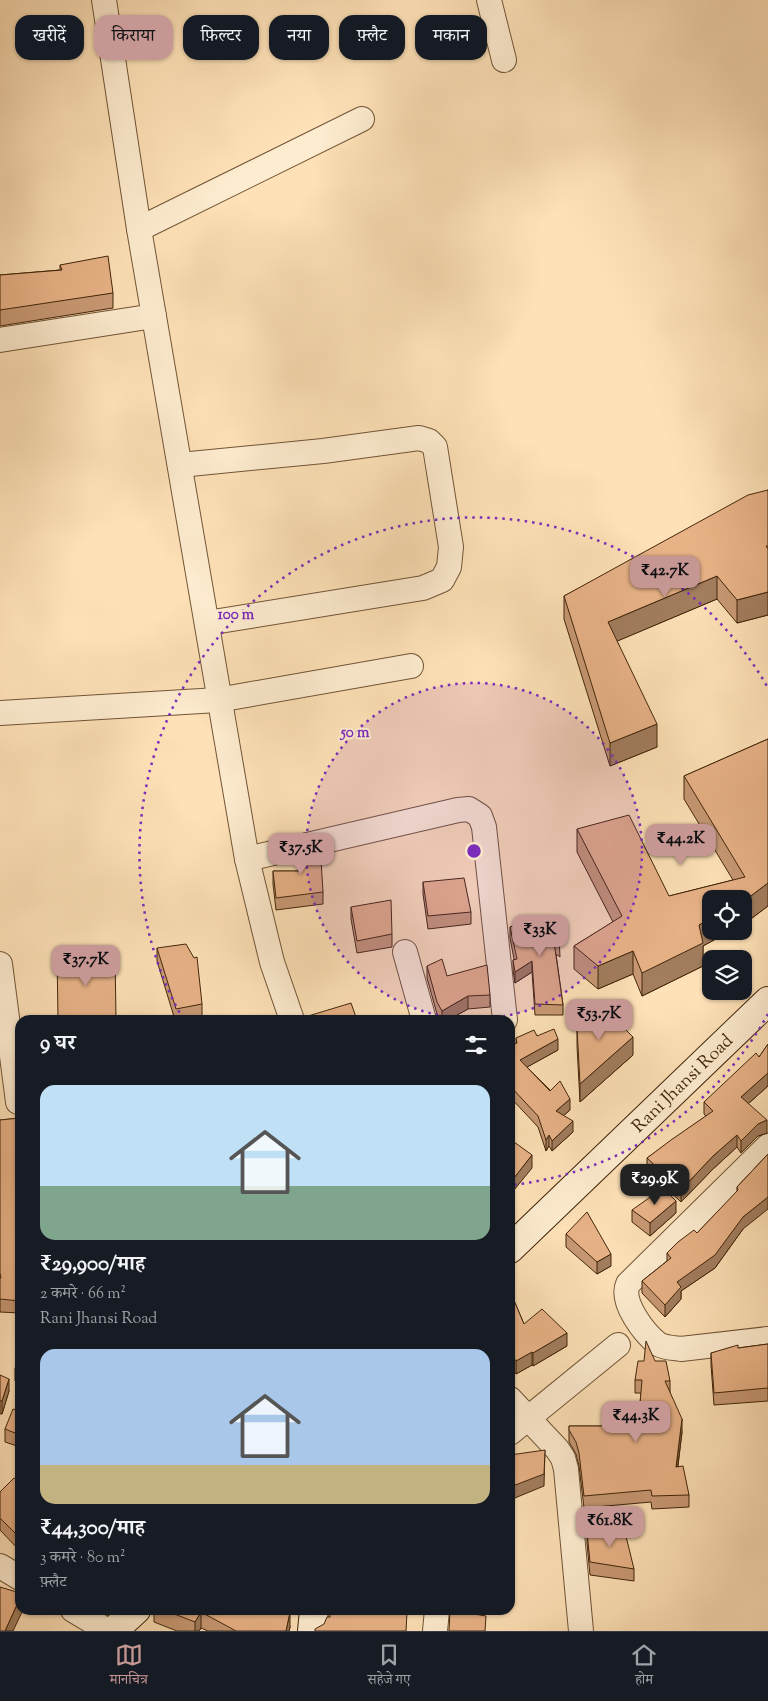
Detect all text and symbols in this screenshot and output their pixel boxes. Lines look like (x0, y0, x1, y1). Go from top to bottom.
chip: खरीदें (15, 15, 84, 60)
chip: किराया (94, 15, 173, 60)
chip: फ़िल्टर (183, 15, 259, 60)
chip: नया (269, 15, 329, 60)
chip: फ़्लैट (339, 15, 405, 60)
chip: मकान (415, 15, 487, 60)
pin: ₹42.7K (624, 556, 706, 598)
text: ₹42.7K (641, 560, 689, 583)
text: 100 m (218, 605, 255, 626)
text: 50 m (340, 723, 370, 744)
pin: ₹44.2K (640, 824, 722, 866)
text: ₹44.2K (657, 828, 705, 851)
pin: ₹37.5K (260, 832, 342, 875)
text: ₹37.5K (279, 837, 323, 860)
centre of rings (465, 842, 483, 860)
map controls (702, 890, 752, 1000)
button: locate (702, 890, 752, 940)
pin: ₹33K (510, 914, 570, 957)
text: ₹33K (523, 919, 557, 942)
pin: ₹37.7K (45, 944, 127, 987)
text: ₹37.7K (63, 949, 109, 972)
button: layers (702, 950, 752, 1000)
pin: ₹53.7K (558, 998, 640, 1041)
text: ₹53.7K (577, 1003, 621, 1026)
text: 9 घर (40, 1029, 76, 1059)
street label: Rani Jhansi Road (627, 1029, 740, 1140)
icon: filters (462, 1031, 490, 1059)
icon: home (220, 1117, 310, 1207)
pin: ₹29.9K (614, 1164, 696, 1206)
text: ₹29.9K (631, 1168, 679, 1191)
text: ₹29,900/माह (40, 1250, 145, 1280)
text: 2 कमरे · 66 m² (40, 1283, 126, 1306)
text: Rani Jhansi Road (40, 1308, 157, 1331)
icon: home (220, 1381, 310, 1471)
pin: ₹44.3K (595, 1400, 677, 1443)
text: ₹44.3K (612, 1405, 660, 1428)
pin: ₹61.8K (569, 1506, 651, 1548)
text: ₹61.8K (587, 1510, 633, 1533)
text: ₹44,300/माह (40, 1514, 145, 1544)
text: 3 कमरे · 80 m² (40, 1547, 125, 1570)
text: फ़्लैट (40, 1572, 67, 1595)
tab: मानचित्र (110, 1641, 148, 1693)
tab: सहेजे गए (368, 1641, 410, 1693)
tab: होम (630, 1641, 658, 1693)

